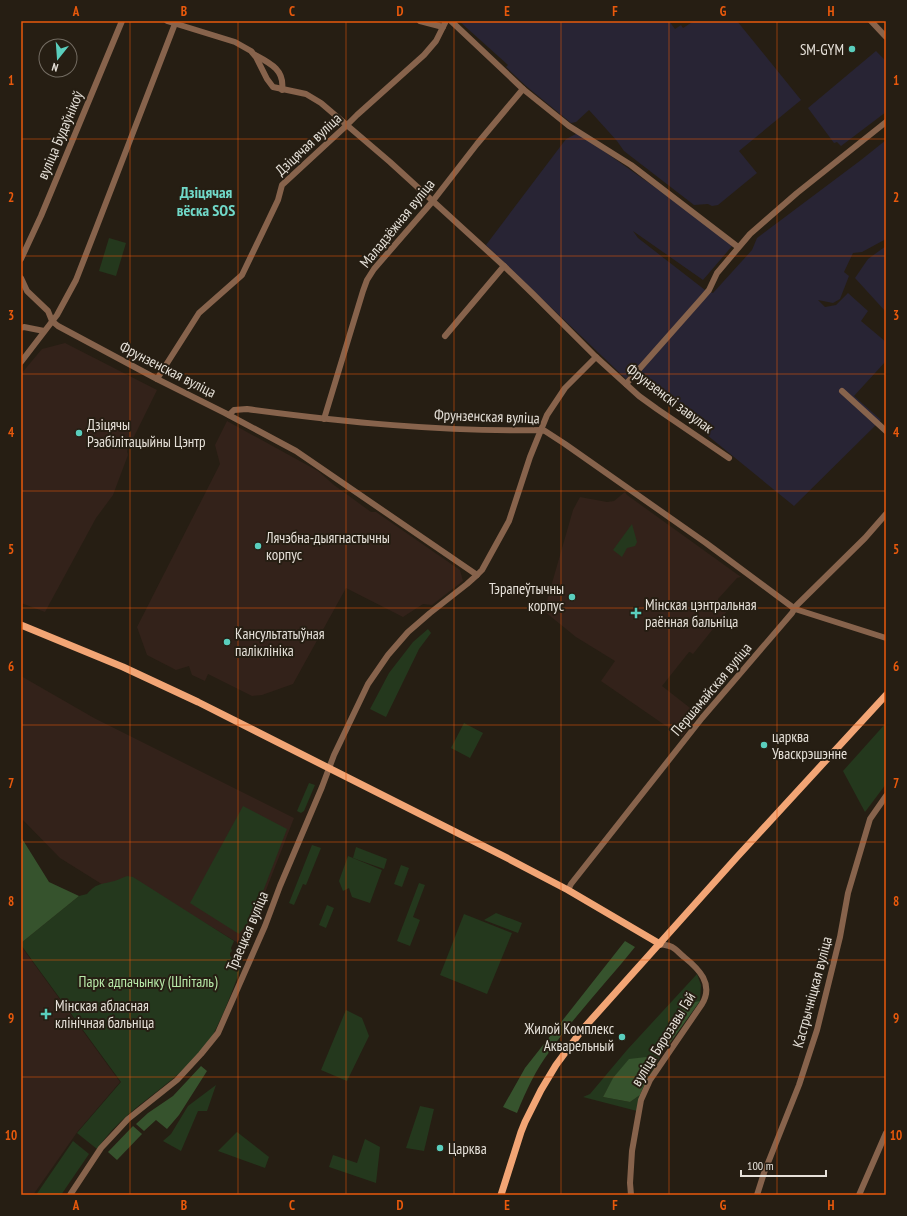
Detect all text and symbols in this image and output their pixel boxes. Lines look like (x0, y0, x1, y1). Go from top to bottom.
text: A (72, 3, 80, 20)
text: B (181, 3, 187, 20)
text: C (289, 3, 295, 20)
text: D (397, 3, 404, 20)
text: E (504, 3, 510, 20)
text: F (612, 3, 618, 20)
text: G (720, 3, 727, 20)
text: H (828, 3, 835, 20)
north arrow (38, 38, 78, 78)
place label: SM-GYM (800, 40, 844, 59)
marker: SM-GYM (847, 44, 857, 54)
text: N (50, 60, 60, 75)
text: 1 (8, 72, 14, 89)
text: 1 (893, 72, 899, 89)
street label: вуліца Будаўнікоў (33, 88, 87, 182)
street label: Дзіцячая вуліца (271, 109, 345, 179)
street label: Маладзёжная вуліца (355, 175, 439, 271)
district label: Дзіцячая вёска SOS (177, 182, 235, 220)
text: 2 (8, 189, 14, 206)
text: 2 (893, 189, 899, 206)
text: 3 (8, 307, 14, 324)
text: 3 (893, 307, 899, 324)
street label: Фрунзенская вуліца (117, 337, 219, 401)
street label: Фрунзенскі завулак (623, 359, 717, 437)
street label: Фрунзенская вуліца (434, 405, 540, 427)
place label: Дзіцячы Рэабілітацыйны Цэнтр (87, 415, 206, 451)
text: 4 (8, 424, 15, 441)
text: 4 (893, 424, 900, 441)
marker: Дзіцячы Рэабілітацыйны Цэнтр (74, 428, 84, 438)
place label: Лячэбна-дыягнастычны корпус (265, 528, 390, 564)
text: 5 (8, 541, 14, 558)
marker: Лячэбна-дыягнастычны корпус (253, 541, 263, 551)
text: 5 (893, 541, 899, 558)
place label: Тэрапеўтычны корпус (489, 579, 565, 615)
marker: Тэрапеўтычны корпус (567, 592, 577, 602)
place label: Мінская цэнтральная раённая бальніца (645, 595, 757, 631)
marker: Мінская цэнтральная раённая бальніца (630, 607, 642, 619)
place label: Кансультатыўная паліклініка (235, 624, 325, 660)
marker: Кансультатыўная паліклініка (222, 637, 232, 647)
street label: Першамайская вуліца (667, 639, 755, 739)
text: 6 (8, 658, 14, 675)
text: 6 (893, 658, 899, 675)
place label: царква Уваскрэшэнне (772, 727, 847, 763)
marker: царква Уваскрэшэнне (759, 740, 769, 750)
text: 7 (8, 775, 14, 792)
text: 7 (893, 775, 899, 792)
street label: Траецкая вуліца (222, 888, 272, 974)
text: 8 (8, 893, 14, 910)
text: 8 (893, 893, 899, 910)
street label: Кастрычніцкая вуліца (788, 934, 836, 1050)
park label: Парк адпачынку (Шпіталь) (79, 972, 218, 991)
street label: вуліца Бярозавы Гай (627, 988, 699, 1090)
place label: Мінская абласная клінічная бальніца (55, 996, 154, 1032)
marker: Мінская абласная клінічная бальніца (40, 1008, 52, 1020)
text: 9 (8, 1010, 14, 1027)
text: 9 (893, 1010, 899, 1027)
place label: Жилой Комплекс Акварельный (523, 1019, 615, 1055)
marker: Жилой Комплекс Акварельный (617, 1032, 627, 1042)
text: 10 (5, 1127, 17, 1144)
text: 10 (890, 1127, 902, 1144)
place label: Царква (448, 1139, 487, 1158)
marker: Царква (435, 1143, 445, 1153)
scale bar (741, 1152, 826, 1178)
text: 100 m (747, 1158, 774, 1173)
text: A (72, 1197, 80, 1214)
text: B (181, 1197, 187, 1214)
text: C (289, 1197, 295, 1214)
text: D (397, 1197, 404, 1214)
text: E (504, 1197, 510, 1214)
text: F (612, 1197, 618, 1214)
text: G (720, 1197, 727, 1214)
text: H (828, 1197, 835, 1214)

